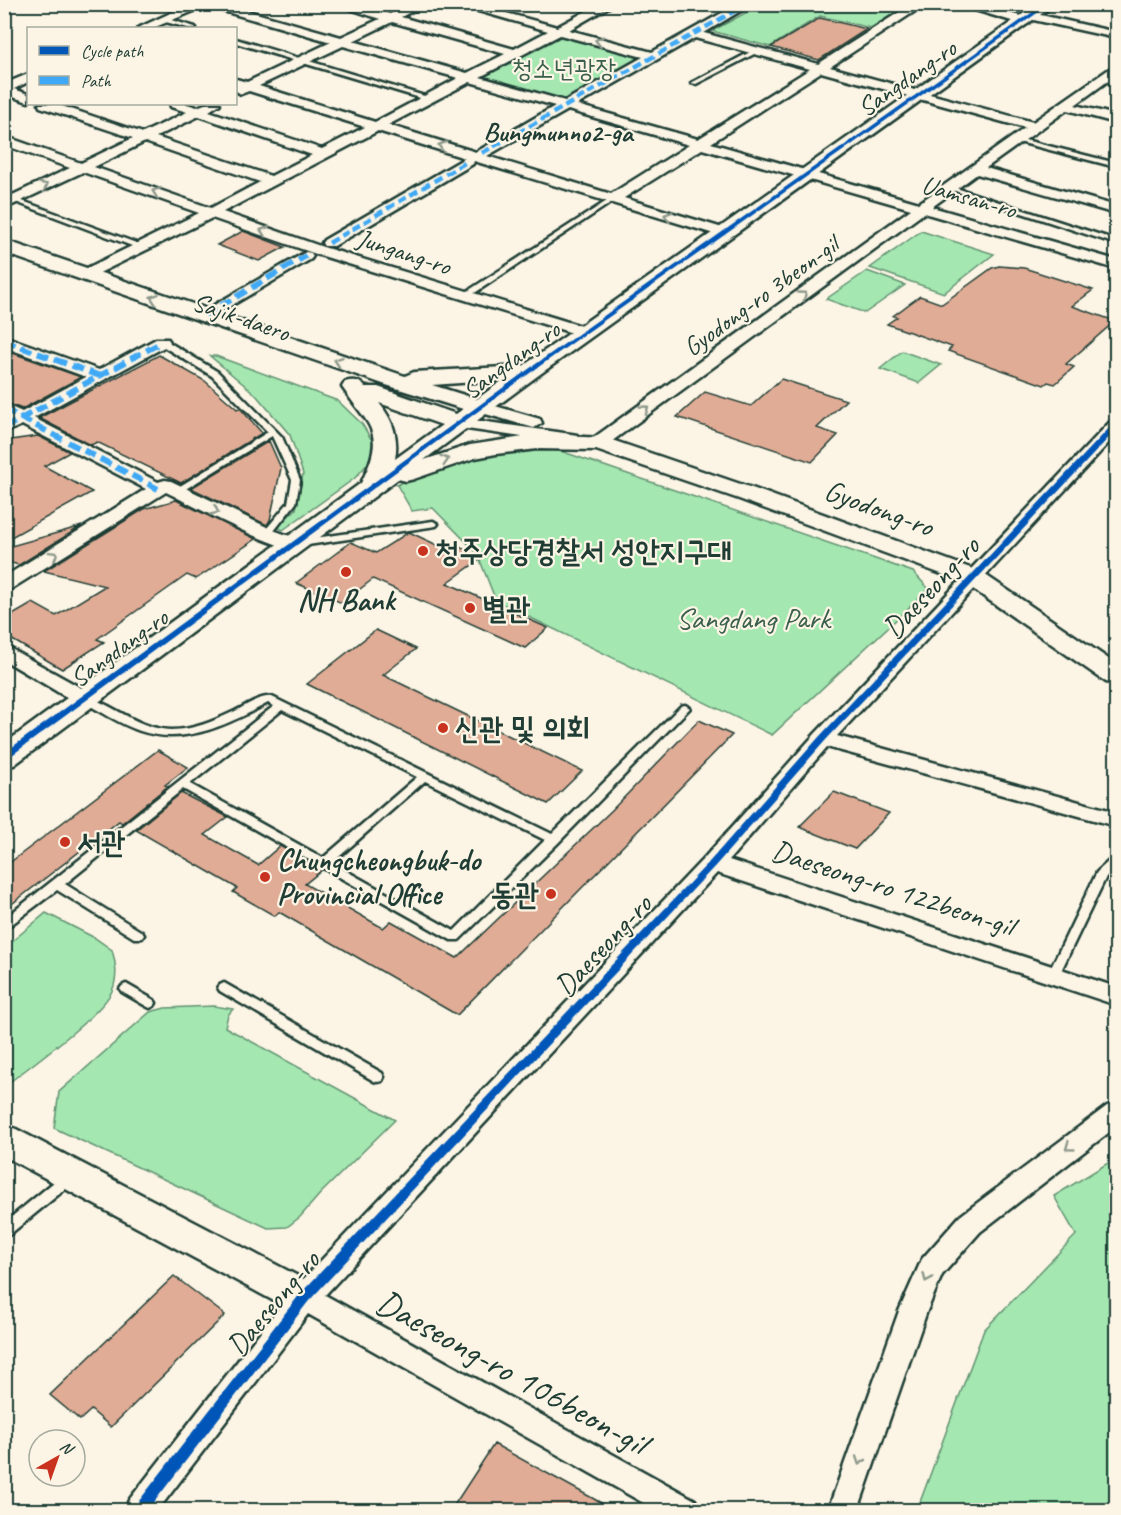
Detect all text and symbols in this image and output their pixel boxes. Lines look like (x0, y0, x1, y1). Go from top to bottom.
legend (27, 27, 237, 105)
street label: Sangdang-ro (851, 31, 964, 124)
one-way arrow (594, 36, 605, 48)
text: Cycle path (81, 40, 144, 62)
park label: 청소년광장 (512, 52, 616, 85)
text: Path (81, 70, 111, 92)
district label: Bungmunno2-ga (483, 115, 634, 149)
one-way arrow (437, 141, 448, 154)
street label: Uamsan-ro (918, 168, 1022, 227)
one-way arrow (38, 181, 49, 193)
one-way arrow (151, 187, 162, 200)
one-way arrow (663, 211, 674, 223)
street label: Jungang-ro (351, 221, 457, 283)
one-way arrow (259, 226, 270, 239)
street label: Gyodong-ro 3beon-gil (677, 226, 849, 363)
street label: Sajik-daero (188, 285, 296, 350)
one-way arrow (797, 291, 808, 302)
one-way arrow (149, 292, 160, 305)
street label: Sangdang-ro (455, 312, 568, 407)
one-way arrow (333, 356, 344, 369)
one-way arrow (639, 405, 650, 416)
one-way arrow (439, 455, 450, 467)
street label: Gyodong-ro (819, 471, 940, 546)
one-way arrow (209, 503, 220, 515)
street label: Daeseong-ro (874, 527, 989, 646)
place label: 청주상당경찰서 성안지구대 (435, 532, 732, 570)
marker: 청주상당경찰서 성안지구대 (416, 544, 430, 558)
one-way arrow (48, 550, 58, 562)
marker: NH Bank (339, 565, 353, 579)
place label: NH Bank (297, 581, 397, 619)
place label: 별관 (482, 589, 530, 627)
park label: Sangdang Park (676, 599, 832, 637)
street label: Sangdang-ro (63, 600, 176, 695)
marker: 별관 (463, 601, 477, 615)
place label: 신관 및 의회 (455, 709, 590, 747)
marker: 신관 및 의회 (436, 721, 450, 735)
place label: 서관 (77, 823, 125, 861)
street label: Daeseong-ro 122beon-gil (767, 831, 1023, 947)
marker: 서관 (58, 835, 72, 849)
place label: Chungcheongbuk-do Provincial Office (277, 841, 482, 913)
marker: Chungcheongbuk-do Provincial Office (258, 870, 272, 884)
place label: 동관 (491, 875, 539, 913)
street label: Daeseong-ro (546, 885, 661, 1004)
marker: 동관 (544, 887, 558, 901)
one-way arrow (1065, 1140, 1076, 1151)
street label: Daeseong-ro (218, 1241, 329, 1364)
one-way arrow (922, 1272, 934, 1283)
street label: Daeseong-ro 106beon-gil (369, 1279, 661, 1468)
north arrow (27, 1428, 87, 1488)
text: N (56, 1436, 79, 1460)
one-way arrow (855, 1455, 868, 1466)

